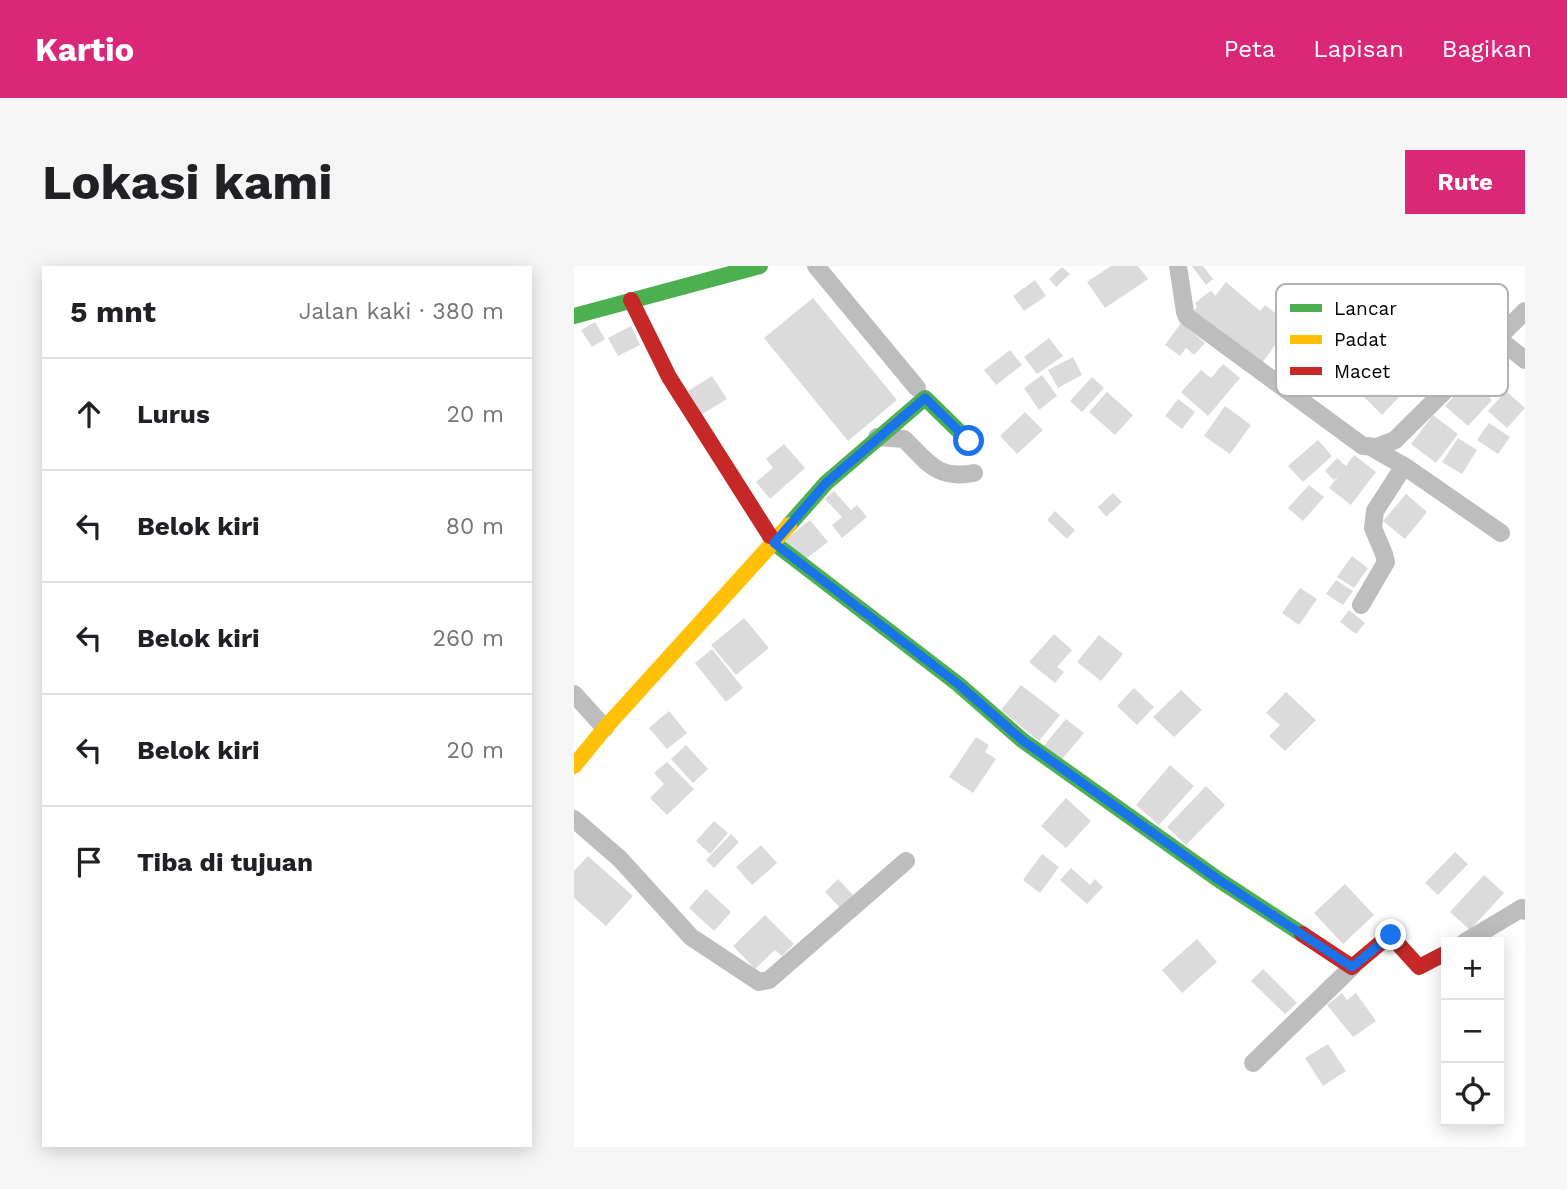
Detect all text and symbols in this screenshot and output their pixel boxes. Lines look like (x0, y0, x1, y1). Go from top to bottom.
text: Kartio (35, 30, 134, 69)
text: Peta (1224, 35, 1275, 63)
text: Lapisan (1313, 35, 1404, 63)
text: Bagikan (1442, 35, 1532, 63)
button: Rute (1405, 150, 1525, 214)
text: Lokasi kami (42, 153, 333, 211)
legend (1276, 284, 1508, 396)
text: 5 mnt (70, 294, 156, 329)
text: Lancar (1334, 297, 1397, 320)
text: Jalan kaki · 380 m (299, 298, 504, 325)
text: Padat (1334, 328, 1387, 351)
text: Macet (1334, 360, 1390, 383)
icon: ahead (70, 395, 108, 433)
text: Lurus (137, 399, 210, 429)
text: 20 m (447, 401, 504, 428)
route start (953, 425, 984, 456)
icon: left (70, 507, 108, 545)
text: Belok kiri (137, 511, 260, 541)
text: 80 m (446, 513, 504, 540)
icon: left (70, 619, 108, 657)
text: Belok kiri (137, 623, 260, 653)
text: 260 m (433, 625, 504, 652)
icon: left (70, 731, 108, 769)
text: Belok kiri (137, 735, 260, 765)
text: 20 m (447, 737, 504, 764)
icon: arrive (70, 843, 108, 881)
text: Tiba di tujuan (137, 847, 313, 877)
route end (1375, 919, 1406, 950)
map controls (1441, 937, 1504, 1126)
button: + (1441, 937, 1504, 1000)
button: − (1441, 1000, 1504, 1063)
button: locate (1441, 1063, 1504, 1126)

